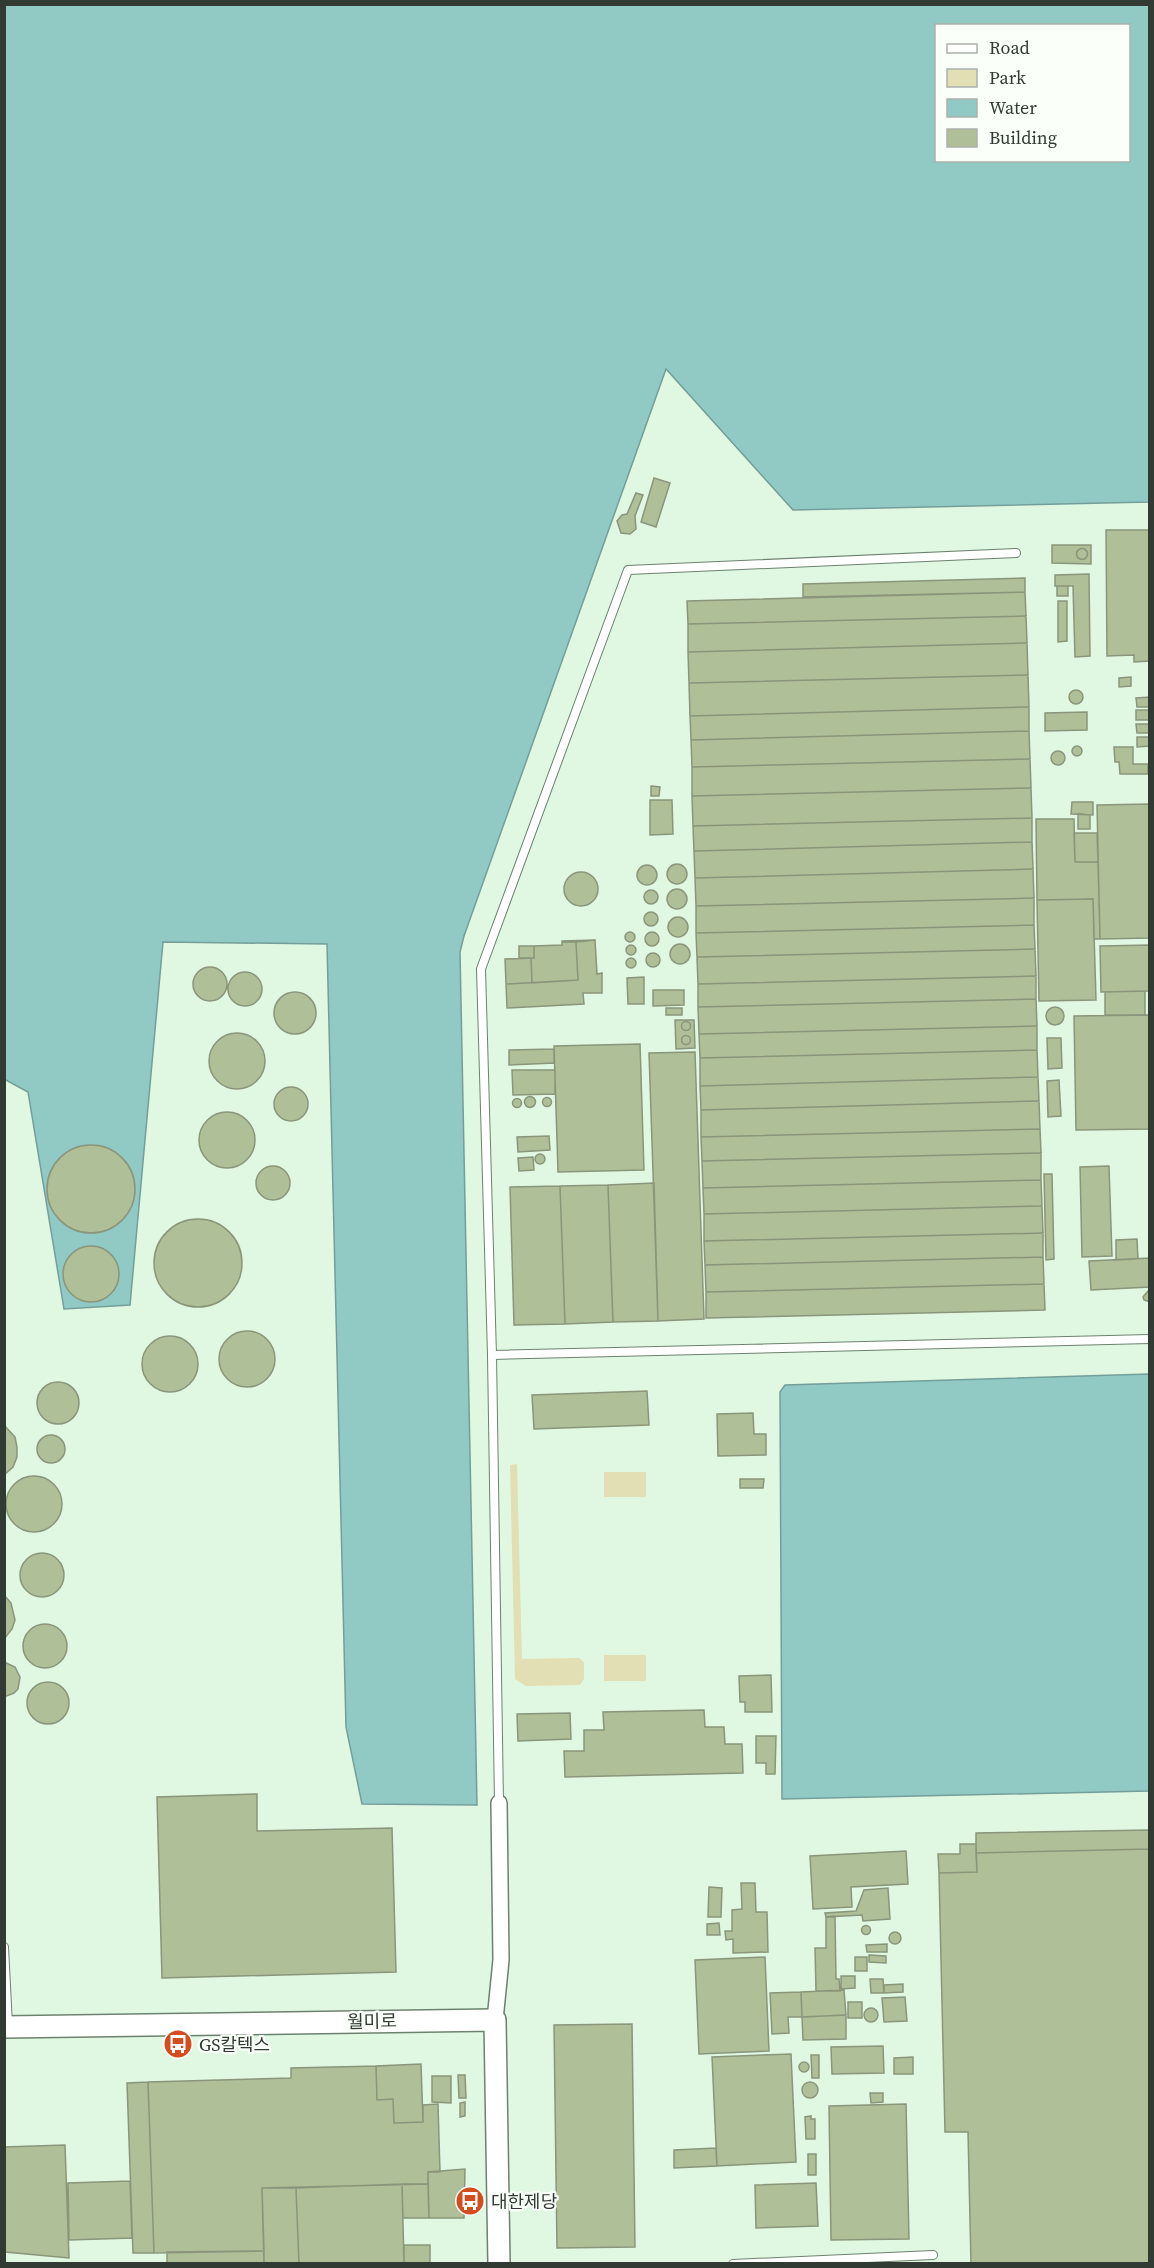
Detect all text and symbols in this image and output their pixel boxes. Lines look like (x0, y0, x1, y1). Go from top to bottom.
legend (935, 24, 1130, 162)
text: Road (989, 35, 1030, 60)
text: Park (989, 65, 1026, 90)
text: Water (989, 95, 1037, 120)
text: Building (989, 125, 1057, 150)
street label: 월미로 (347, 2008, 397, 2034)
bus stop icon: GS칼텍스 (162, 2028, 194, 2060)
place label: GS칼텍스 (199, 2032, 270, 2057)
bus stop icon: 대한제당 (454, 2185, 486, 2217)
place label: 대한제당 (491, 2189, 557, 2214)

